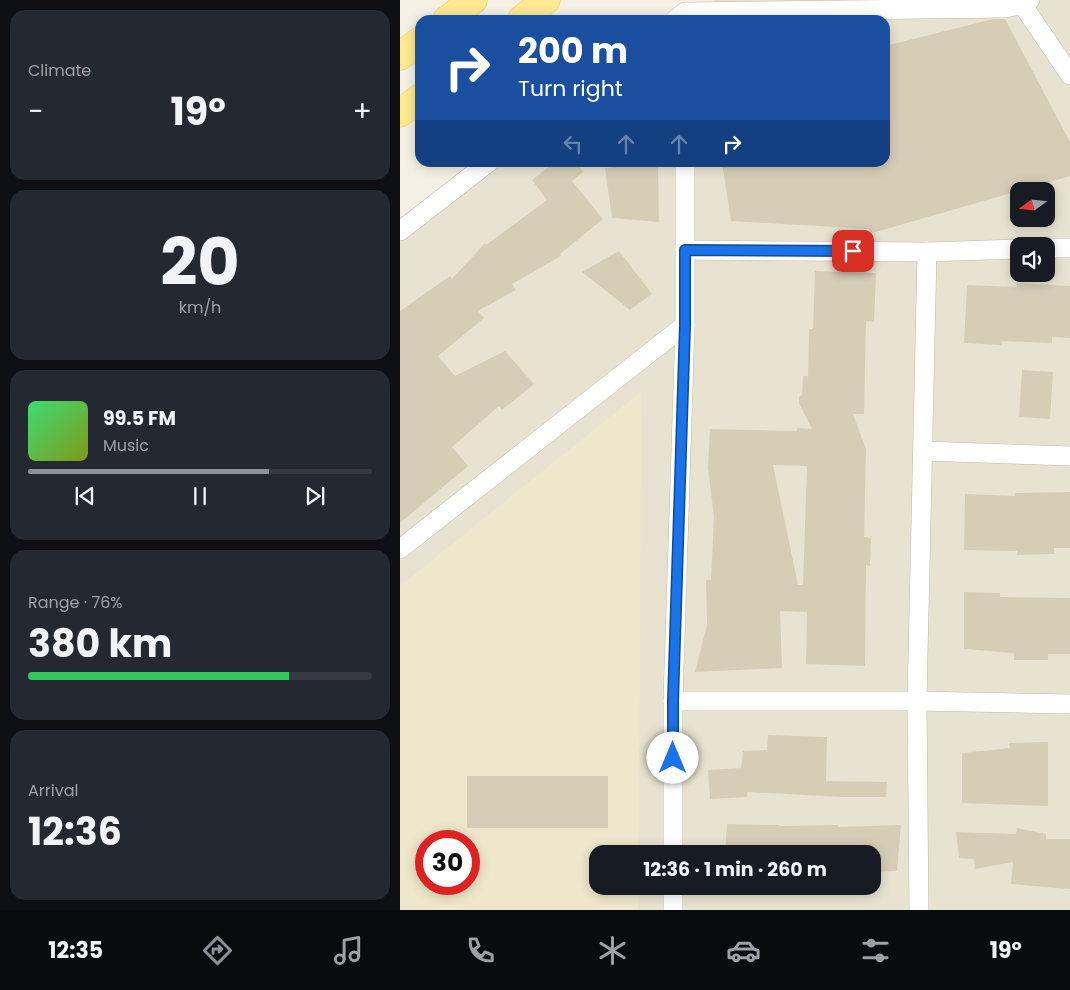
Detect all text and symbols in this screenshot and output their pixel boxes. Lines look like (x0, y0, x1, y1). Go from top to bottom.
text: 200 m (518, 26, 628, 75)
icon: right (435, 35, 500, 100)
text: Climate (28, 59, 91, 82)
text: Turn right (518, 73, 623, 104)
text: 19° (171, 85, 226, 138)
text: − (28, 92, 43, 131)
text: + (353, 92, 372, 131)
icon: left (559, 130, 587, 158)
icon: ahead (612, 130, 640, 158)
icon: ahead (665, 130, 693, 158)
icon: right (718, 130, 746, 158)
north arrow (1010, 182, 1055, 228)
map controls (1010, 182, 1055, 282)
text: 20 (160, 217, 240, 308)
pin (832, 230, 874, 272)
icon: arrive (839, 237, 867, 265)
button: sound (1010, 237, 1055, 282)
text: km/h (179, 296, 221, 319)
text: 99.5 FM (103, 405, 176, 432)
text: Music (103, 434, 149, 457)
icon: previous (71, 482, 99, 510)
icon: pause (186, 482, 214, 510)
icon: next (301, 482, 329, 510)
text: Range · 76% (28, 591, 123, 614)
text: 380 km (28, 617, 172, 670)
position arrow (646, 731, 698, 783)
text: Arrival (28, 779, 78, 802)
text: 12:36 (28, 805, 122, 858)
speed limit sign: 30 (415, 830, 480, 895)
text: 12:36 · 1 min · 260 m (643, 856, 827, 883)
icon: directions (200, 933, 235, 968)
icon: music (331, 933, 366, 968)
icon: phone (463, 933, 498, 968)
icon: climate (595, 933, 630, 968)
icon: car (726, 933, 761, 968)
icon: filters (858, 933, 893, 968)
text: 12:35 (48, 935, 103, 966)
text: 19° (990, 935, 1022, 966)

